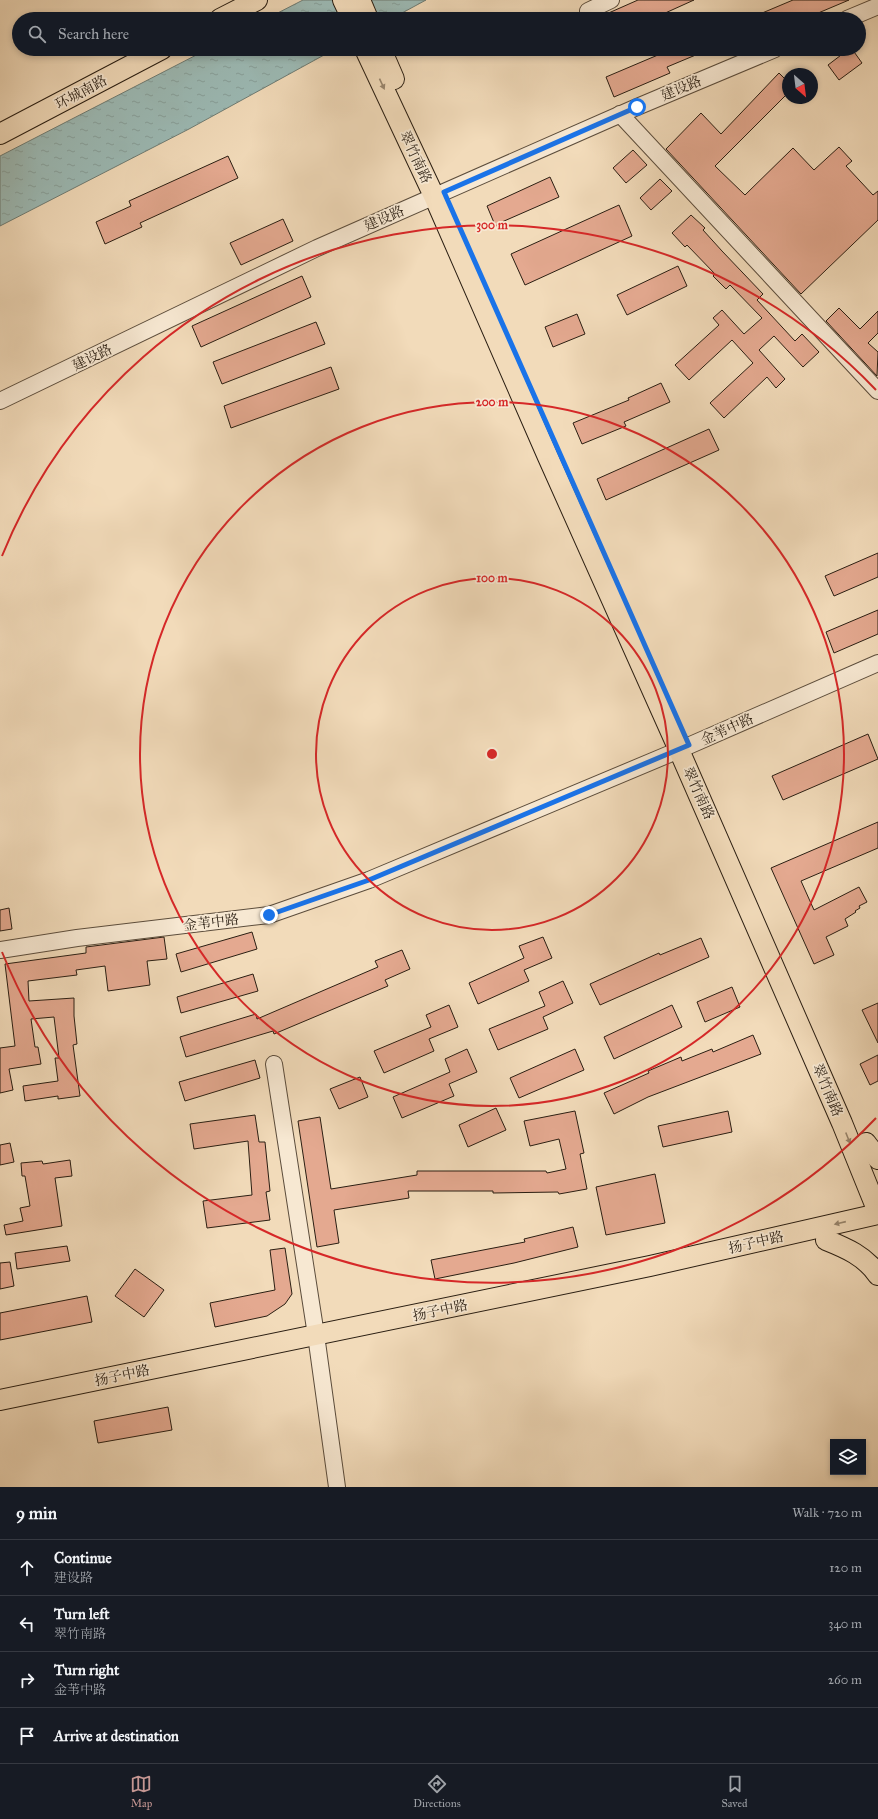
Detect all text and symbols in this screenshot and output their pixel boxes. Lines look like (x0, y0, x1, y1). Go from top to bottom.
search box (12, 12, 866, 56)
icon: search (26, 23, 48, 45)
text: Search here (58, 25, 129, 43)
north arrow (782, 68, 818, 104)
street label: 环城南路 (53, 72, 110, 113)
street label: 建设路 (659, 72, 704, 104)
one-way arrow (379, 79, 385, 90)
route start (628, 98, 646, 116)
street label: 翠竹南路 (396, 128, 435, 186)
street label: 建设路 (362, 202, 407, 235)
text: 300 m (476, 218, 509, 233)
street label: 建设路 (70, 341, 115, 374)
text: 200 m (476, 395, 509, 409)
text: 100 m (476, 571, 509, 585)
street label: 金苇中路 (698, 710, 756, 749)
centre of rings (485, 747, 499, 761)
street label: 翠竹南路 (679, 764, 718, 822)
route end (260, 906, 278, 924)
street label: 金苇中路 (182, 911, 240, 934)
street label: 翠竹南路 (809, 1061, 846, 1119)
one-way arrow (846, 1132, 852, 1144)
one-way arrow (834, 1220, 846, 1226)
street label: 扬子中路 (727, 1228, 785, 1257)
street label: 扬子中路 (411, 1296, 469, 1325)
street label: 扬子中路 (93, 1361, 151, 1390)
map controls (830, 1439, 866, 1475)
button: layers (830, 1439, 866, 1475)
text: 9 min (16, 1503, 57, 1524)
text: Walk · 720 m (792, 1505, 862, 1521)
text: Continue (54, 1549, 112, 1567)
icon: ahead (16, 1557, 38, 1579)
text: 120 m (829, 1560, 862, 1576)
text: 建设路 (54, 1570, 93, 1586)
text: Turn left (54, 1605, 110, 1623)
icon: left (16, 1613, 38, 1635)
text: 340 m (828, 1616, 862, 1632)
text: 翠竹南路 (54, 1626, 106, 1642)
text: Turn right (54, 1661, 119, 1679)
icon: right (16, 1669, 38, 1691)
text: 260 m (828, 1672, 862, 1688)
text: 金苇中路 (54, 1682, 106, 1698)
icon: arrive (16, 1725, 38, 1747)
text: Arrive at destination (54, 1727, 179, 1745)
tab: Map (130, 1773, 152, 1810)
tab: Directions (413, 1773, 461, 1810)
tab: Saved (721, 1773, 748, 1810)

